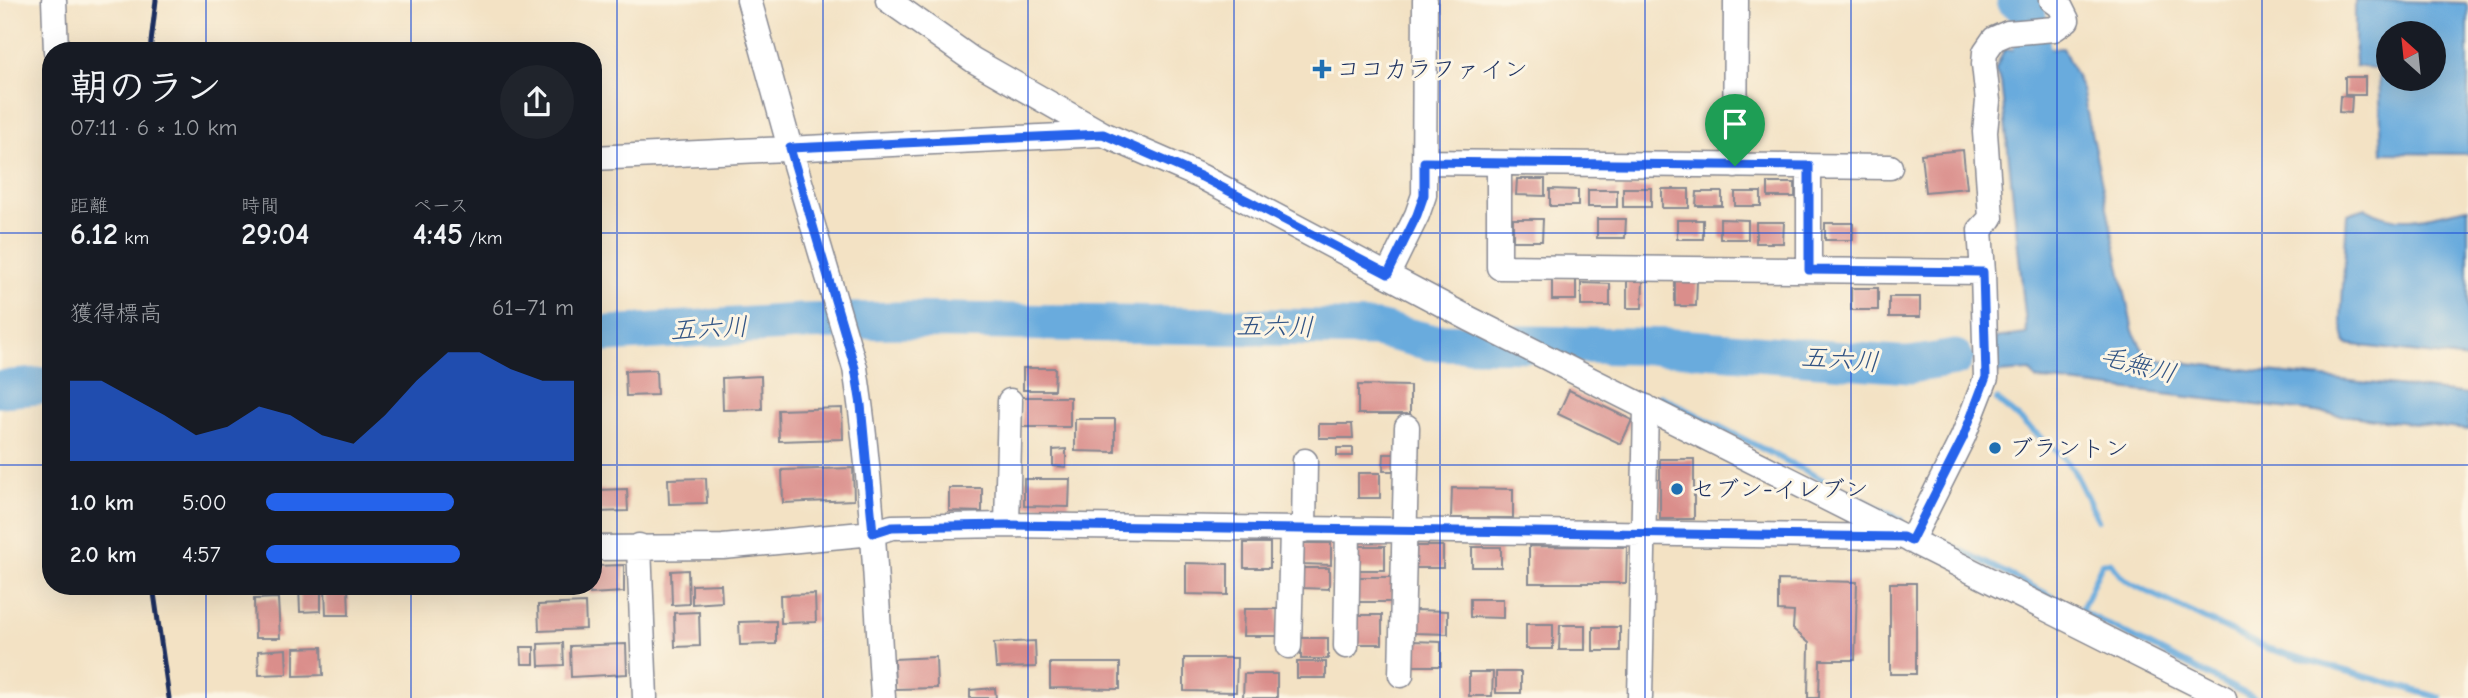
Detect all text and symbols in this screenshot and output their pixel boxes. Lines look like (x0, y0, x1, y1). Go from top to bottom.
north arrow (2376, 21, 2446, 91)
map controls (2376, 21, 2446, 91)
place label: ココカラファイン (1336, 55, 1528, 83)
marker: ココカラファイン (1314, 61, 1330, 77)
button: share (500, 65, 574, 139)
text: 朝のラン (70, 66, 222, 110)
pin (1705, 94, 1765, 166)
icon: arrive (1716, 105, 1754, 143)
text: 07:11 · 6 × 1.0 km (70, 114, 238, 141)
text: 距離 (70, 195, 108, 217)
text: 時間 (241, 195, 279, 217)
text: ペース (413, 195, 469, 217)
text: 6.12 (70, 217, 118, 252)
text: 29:04 (241, 217, 309, 252)
text: 4:45 (413, 217, 463, 252)
text: km (118, 227, 149, 249)
text: /km (463, 227, 502, 249)
text: 61–71 m (492, 294, 574, 321)
text: 獲得標高 (70, 300, 162, 327)
water label: 五六川 (1236, 311, 1314, 343)
water label: 五六川 (669, 312, 749, 346)
water label: 毛無川 (2096, 340, 2180, 390)
water label: 五六川 (1800, 342, 1880, 378)
place label: ブラントン (2009, 434, 2129, 462)
marker: ブラントン (1987, 440, 2003, 456)
place label: セブン-イレブン (1691, 475, 1869, 503)
marker: セブン-イレブン (1669, 481, 1685, 497)
text: 1.0 km (70, 489, 134, 516)
text: 5:00 (182, 489, 227, 516)
text: 2.0 km (70, 541, 136, 568)
text: 4:57 (182, 541, 221, 568)

